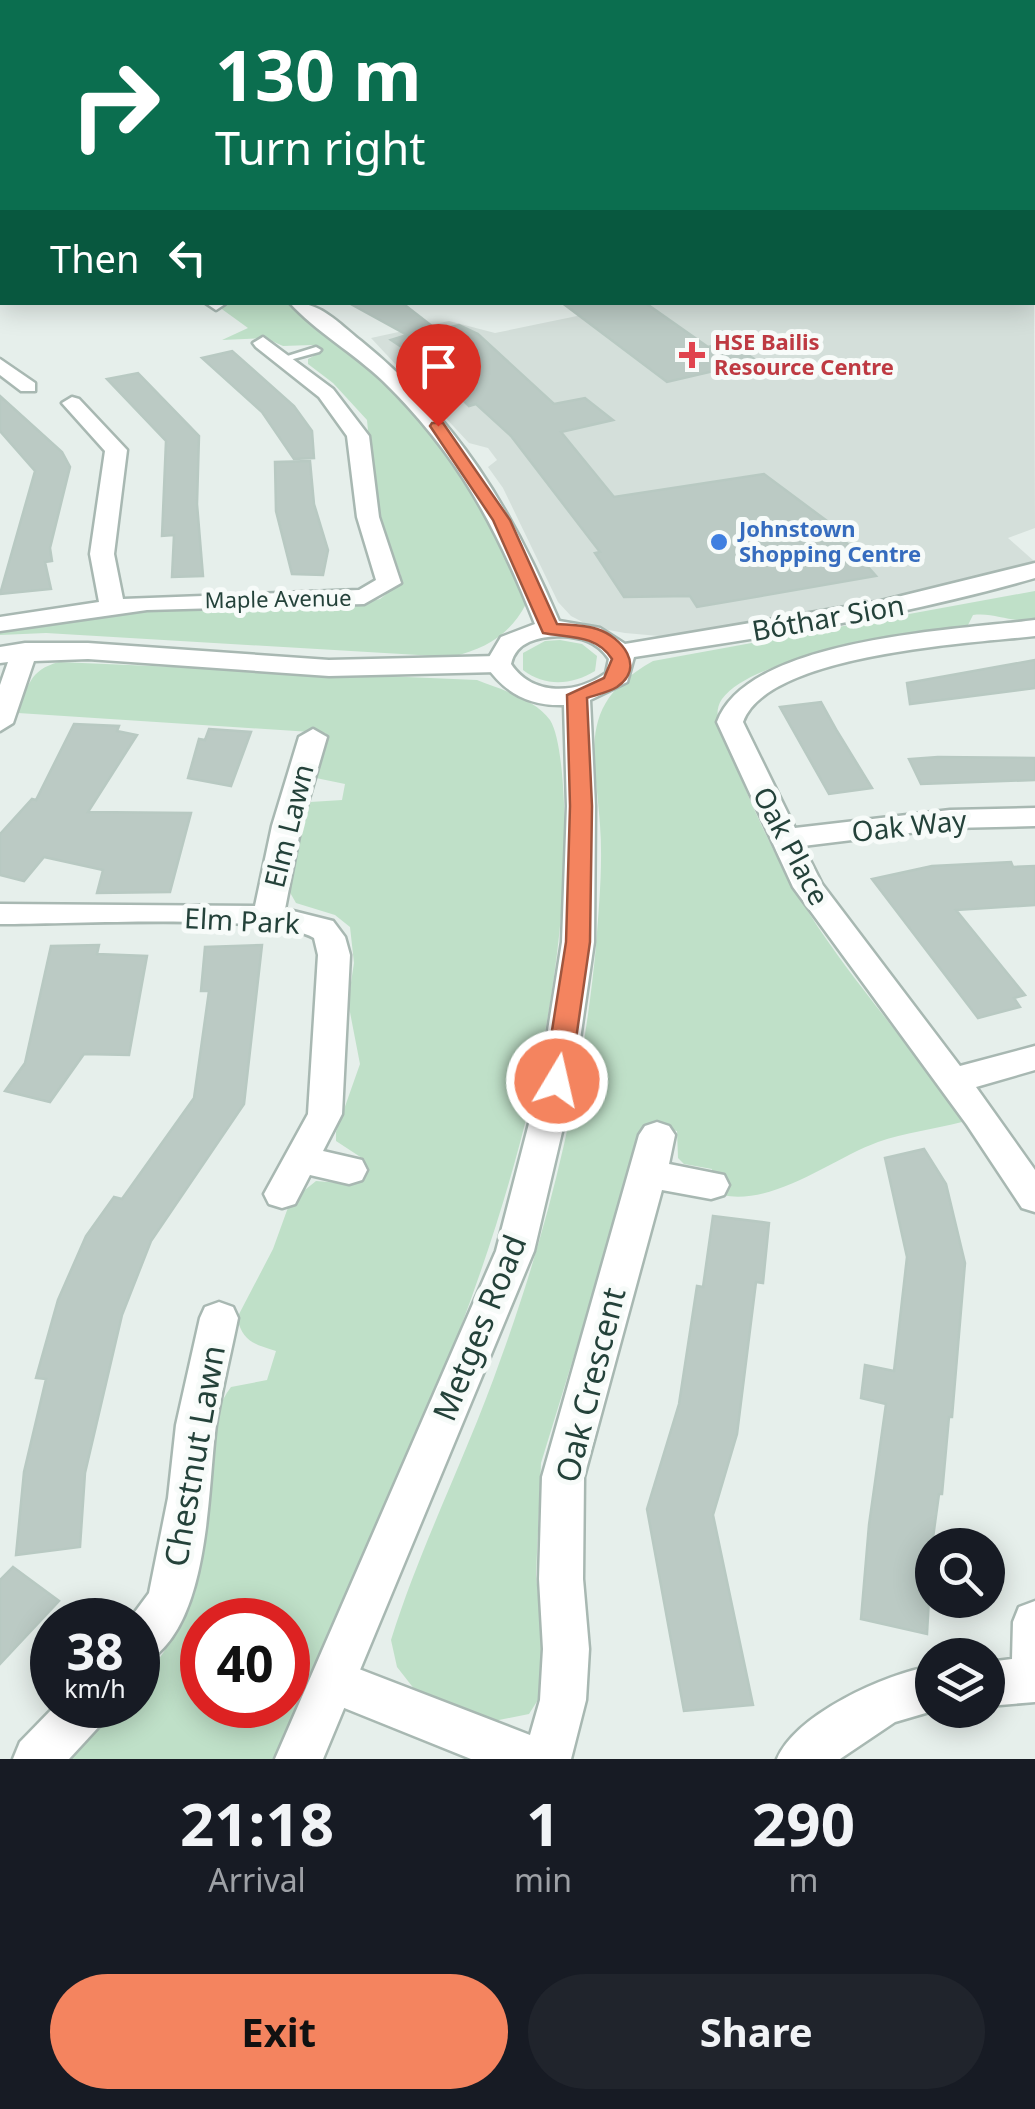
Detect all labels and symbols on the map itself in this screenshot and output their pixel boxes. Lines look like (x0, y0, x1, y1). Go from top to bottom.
pin (396, 324, 481, 427)
place label: HSE Bailis Resource Centre (714, 326, 894, 381)
marker: HSE Bailis Resource Centre (679, 342, 705, 368)
place label: Johnstown Shopping Centre (737, 513, 921, 568)
marker: Johnstown Shopping Centre (708, 531, 730, 553)
street label: Maple Avenue (204, 582, 352, 614)
street label: Bóthar Sion (749, 585, 907, 649)
street label: Elm Lawn (254, 760, 322, 891)
street label: Oak Place (745, 780, 839, 911)
street label: Oak Way (850, 800, 969, 850)
street label: Elm Park (183, 898, 301, 942)
position arrow (505, 1029, 609, 1133)
street label: Metges Road (422, 1228, 535, 1427)
street label: Oak Crescent (545, 1283, 635, 1487)
street label: Chestnut Lawn (153, 1342, 234, 1570)
speed limit sign: 40 (180, 1598, 310, 1728)

